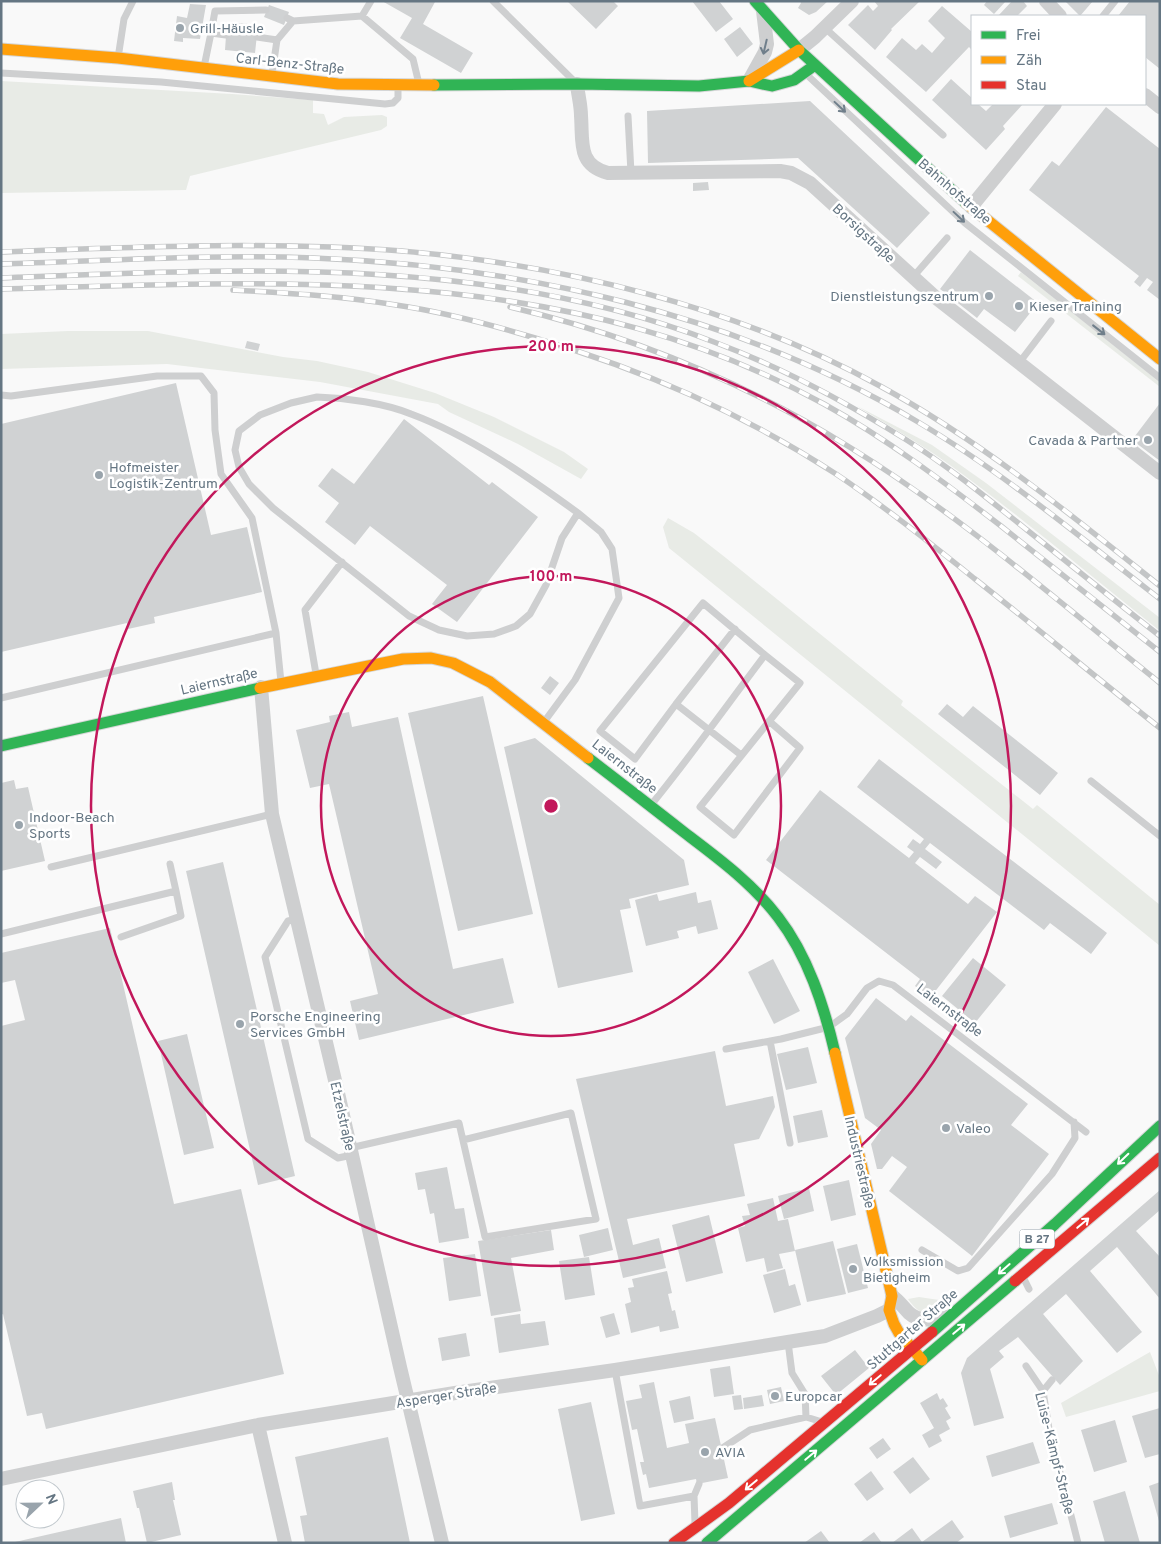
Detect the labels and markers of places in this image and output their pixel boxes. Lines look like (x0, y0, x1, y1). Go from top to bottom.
place label: Grill-Häusle (190, 21, 264, 38)
marker: Grill-Häusle (174, 22, 186, 34)
place label: Dienstleistungszentrum (830, 289, 979, 306)
marker: Dienstleistungszentrum (983, 290, 995, 302)
place label: Kieser Training (1029, 299, 1122, 316)
marker: Kieser Training (1013, 300, 1025, 312)
place label: Cavada & Partner (1028, 433, 1139, 450)
marker: Cavada & Partner (1142, 434, 1154, 446)
place label: Hofmeister Logistik-Zentrum (109, 460, 218, 493)
marker: Hofmeister Logistik-Zentrum (93, 469, 105, 481)
centre of rings (542, 797, 560, 815)
place label: Indoor-Beach Sports (29, 810, 115, 843)
marker: Indoor-Beach Sports (13, 819, 25, 831)
place label: Porsche Engineering Services GmbH (250, 1009, 381, 1042)
marker: Porsche Engineering Services GmbH (234, 1018, 246, 1030)
place label: Valeo (956, 1121, 991, 1138)
marker: Valeo (940, 1122, 952, 1134)
place label: Volksmission Bietigheim (863, 1254, 944, 1287)
marker: Volksmission Bietigheim (847, 1263, 859, 1275)
place label: Europcar (785, 1389, 843, 1406)
marker: Europcar (769, 1390, 781, 1402)
place label: AVIA (715, 1445, 746, 1462)
marker: AVIA (699, 1446, 711, 1458)

